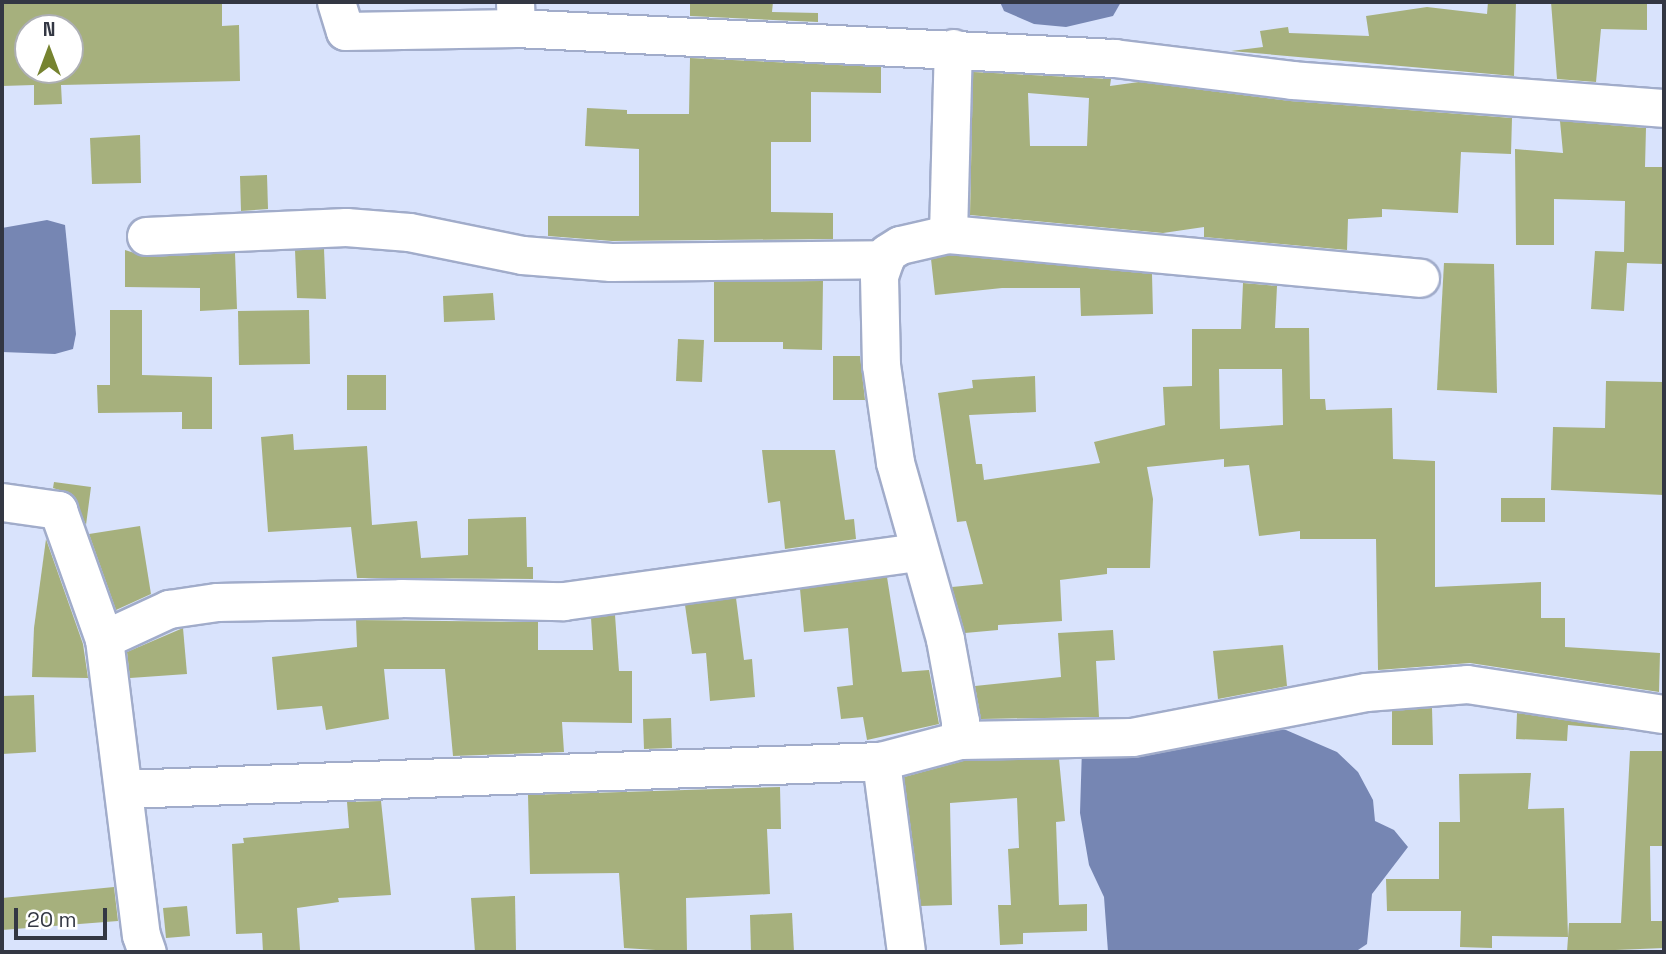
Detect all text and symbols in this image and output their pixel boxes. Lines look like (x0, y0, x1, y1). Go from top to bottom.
north arrow (14, 14, 84, 84)
text: N (43, 17, 55, 42)
scale bar (18, 894, 110, 938)
text: 20 m (27, 906, 77, 933)

